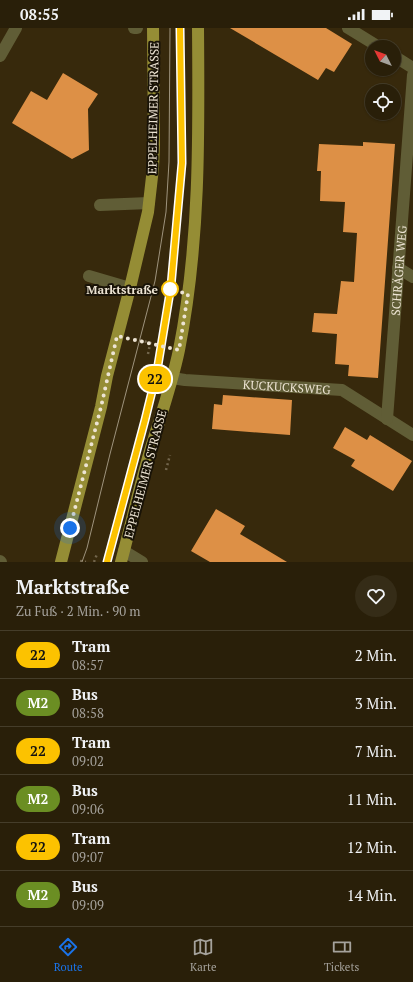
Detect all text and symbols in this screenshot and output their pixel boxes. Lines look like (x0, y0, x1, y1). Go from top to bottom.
text: 08:55 (20, 4, 59, 24)
north arrow (365, 40, 401, 76)
map controls (365, 40, 401, 120)
street label: EPPELHEIMER STRASSE (144, 42, 162, 174)
button: locate (365, 84, 401, 120)
street label: SCHRÄGER WEG (387, 224, 409, 316)
marker: Marktstraße (161, 280, 179, 298)
place label: Marktstraße (86, 282, 159, 297)
line badge: 22 (137, 366, 173, 392)
text: 22 (147, 369, 163, 388)
street label: KUCKUCKSWEG (242, 376, 332, 397)
street label: EPPELHEIMER STRASSE (121, 408, 169, 540)
your location (60, 518, 80, 538)
text: Marktstraße (16, 574, 130, 599)
button: heart (355, 575, 397, 617)
text: Zu Fuß · 2 Min. · 90 m (16, 602, 141, 620)
text: Tram (72, 636, 110, 656)
text: 22 (30, 645, 46, 664)
text: 2 Min. (355, 645, 397, 665)
text: 08:57 (72, 656, 104, 674)
text: Bus (72, 684, 98, 704)
text: M2 (28, 693, 48, 712)
text: 3 Min. (355, 693, 397, 713)
text: 08:58 (72, 704, 104, 722)
text: Tram (72, 732, 110, 752)
text: 22 (30, 741, 46, 760)
text: 7 Min. (355, 741, 397, 761)
text: 09:02 (72, 752, 104, 770)
text: Bus (72, 780, 98, 800)
text: M2 (28, 789, 48, 808)
text: 11 Min. (347, 789, 397, 809)
text: 09:06 (72, 800, 104, 818)
text: Tram (72, 828, 110, 848)
text: 22 (30, 837, 46, 856)
text: 12 Min. (347, 837, 397, 857)
text: 09:07 (72, 848, 104, 866)
text: Bus (72, 876, 98, 896)
text: M2 (28, 885, 48, 904)
text: 14 Min. (347, 885, 397, 905)
text: 09:09 (72, 896, 104, 914)
tab: Route (54, 936, 83, 974)
tab: Karte (190, 936, 217, 974)
tab: Tickets (324, 936, 359, 974)

